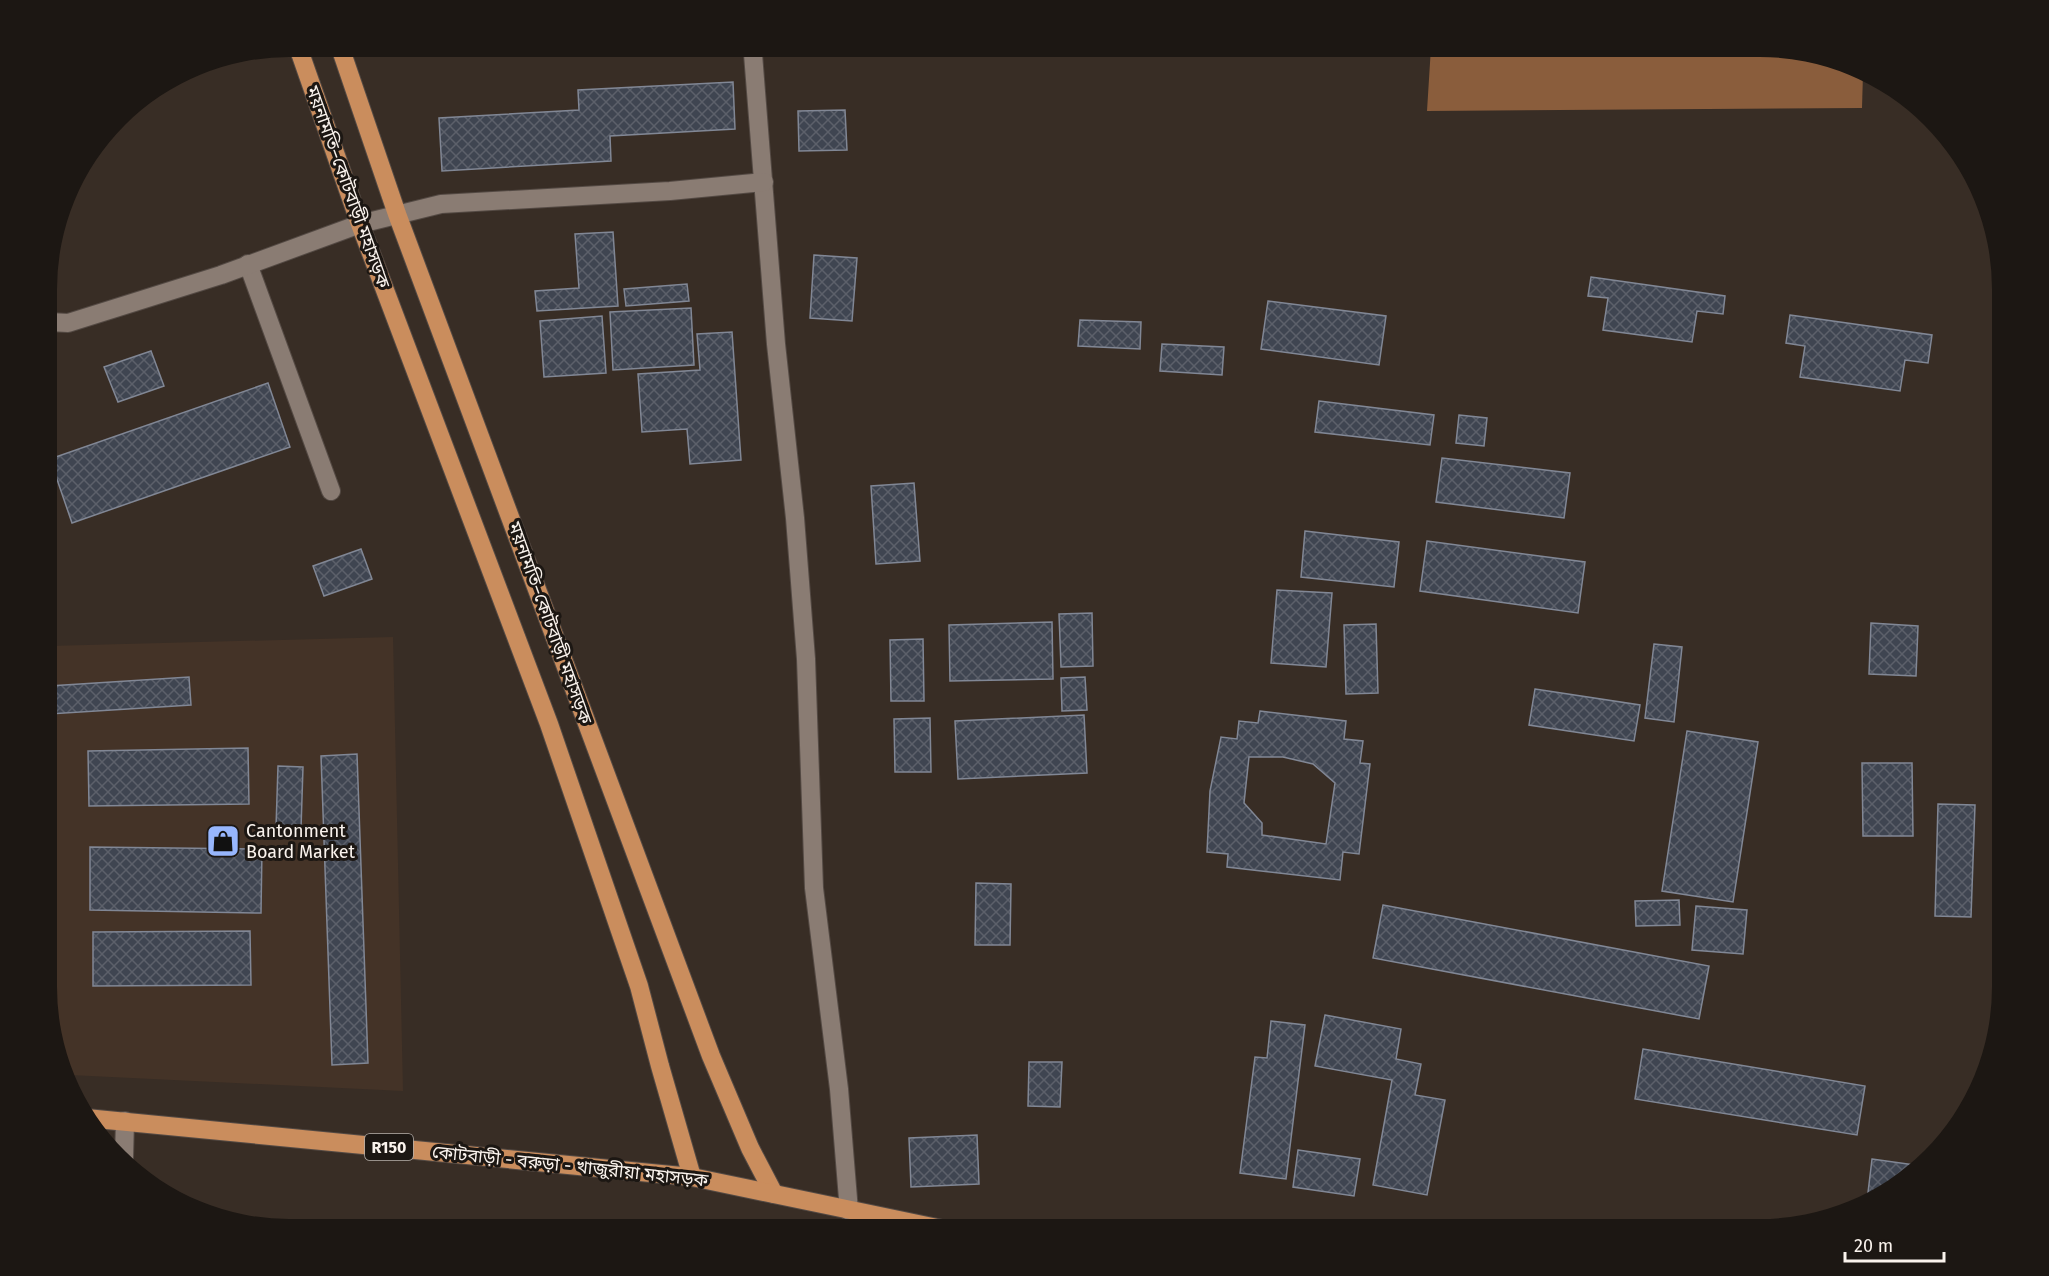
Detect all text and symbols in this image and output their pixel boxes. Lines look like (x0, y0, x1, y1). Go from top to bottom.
street label: ময়নামতি–কোটবাড়ী মহাসড়ক (301, 82, 395, 291)
street label: ময়নামতি–কোটবাড়ী মহাসড়ক (503, 518, 597, 727)
place label: Cantonment Board Market (246, 820, 356, 863)
shop icon: Cantonment Board Market (205, 823, 241, 859)
road number: R150 (365, 1134, 413, 1160)
street label: কোটবাড়ী - বরুড়া - খাজুরীয়া মহাসড়ক (431, 1141, 710, 1191)
scale bar (1845, 1225, 1944, 1263)
text: 20 m (1854, 1235, 1893, 1257)

